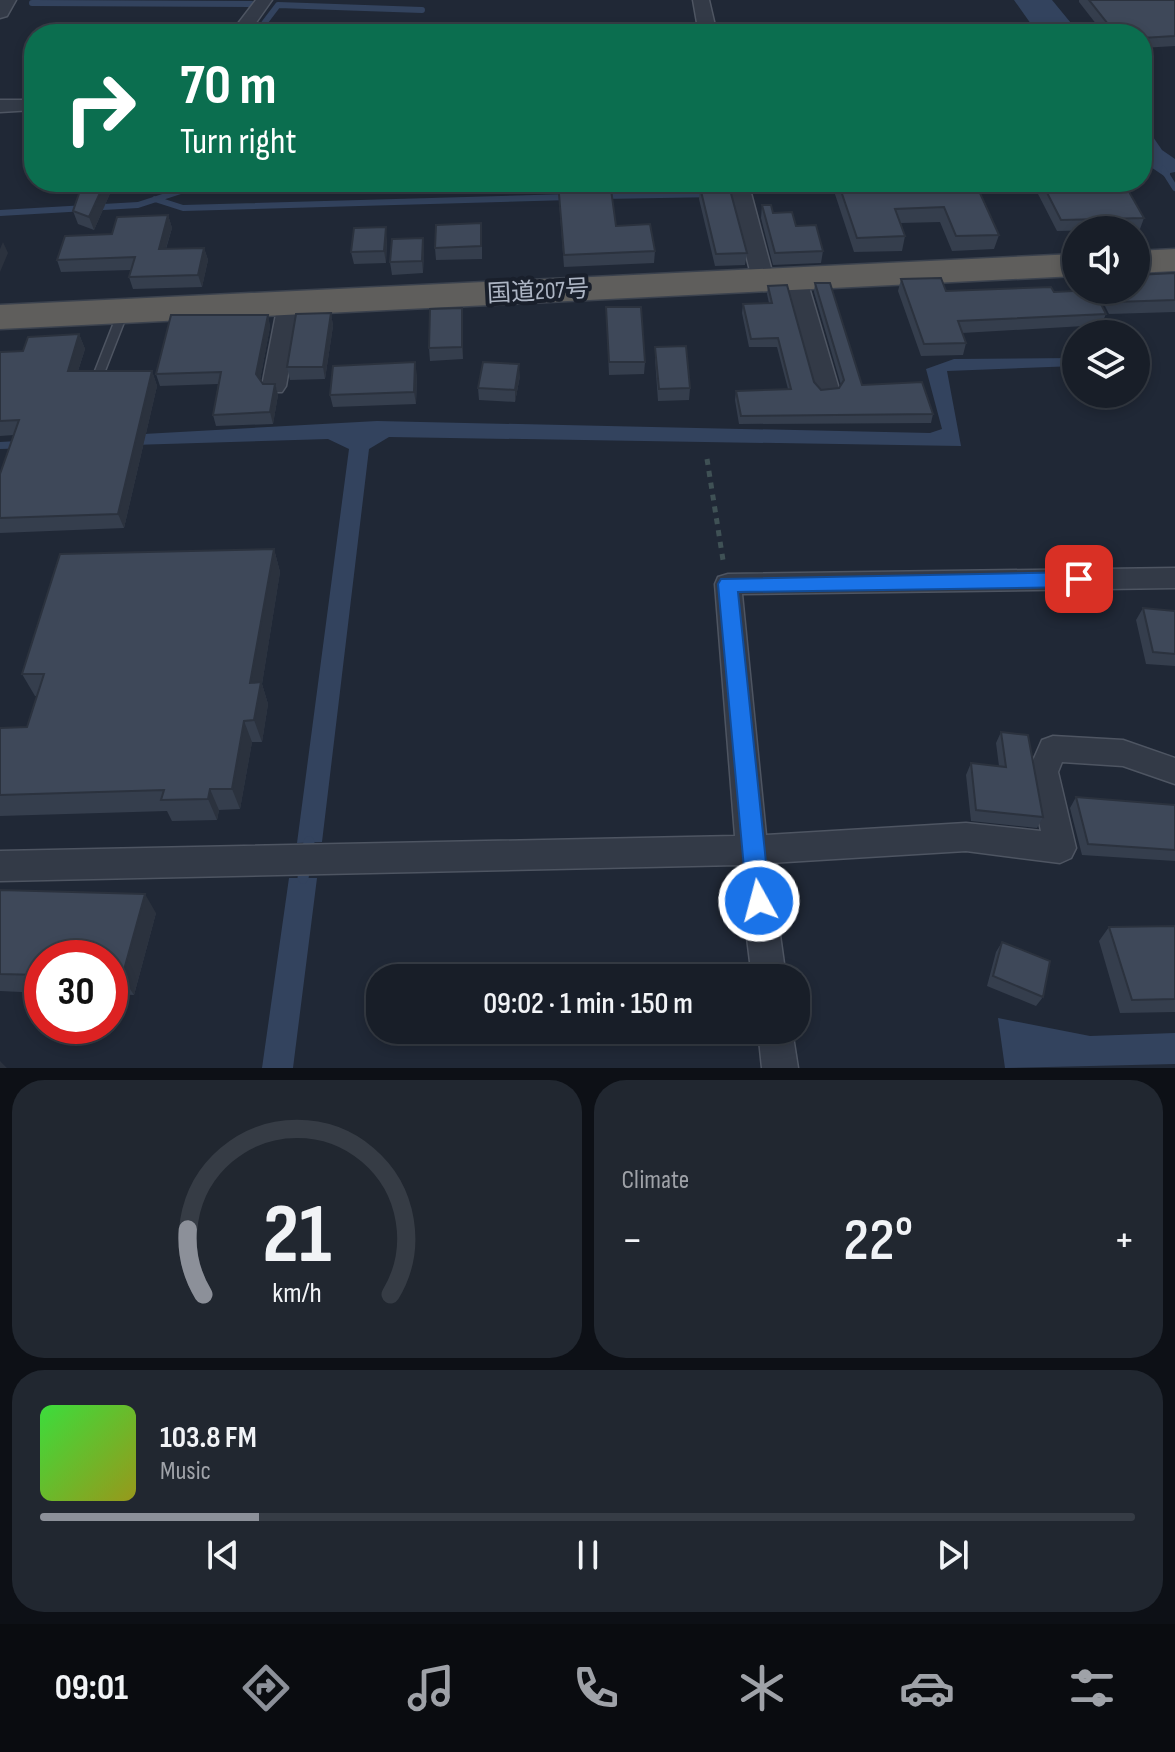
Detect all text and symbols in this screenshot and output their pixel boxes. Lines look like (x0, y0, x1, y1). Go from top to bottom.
text: 70 m (180, 53, 277, 120)
icon: right (48, 56, 152, 160)
text: Turn right (180, 121, 297, 164)
map controls (1062, 216, 1150, 408)
button: sound (1062, 216, 1150, 304)
street label: 国道207号 (486, 274, 590, 309)
button: layers (1062, 320, 1150, 408)
pin (1045, 545, 1113, 613)
icon: arrive (1057, 557, 1101, 601)
position arrow (717, 859, 801, 943)
speed limit sign: 30 (24, 940, 128, 1044)
text: 09:02 · 1 min · 150 m (483, 986, 693, 1022)
text: Climate (622, 1165, 689, 1196)
text: 21 (262, 1186, 331, 1286)
text: 22° (843, 1205, 913, 1277)
text: − (622, 1214, 643, 1267)
text: + (1113, 1214, 1135, 1267)
text: km/h (272, 1276, 321, 1311)
text: 103.8 FM (160, 1420, 257, 1456)
text: Music (160, 1456, 211, 1487)
icon: previous (201, 1533, 245, 1577)
icon: pause (566, 1533, 610, 1577)
icon: next (931, 1533, 975, 1577)
icon: directions (238, 1660, 294, 1716)
icon: music (403, 1660, 459, 1716)
icon: phone (568, 1660, 624, 1716)
icon: climate (734, 1660, 790, 1716)
icon: car (899, 1660, 955, 1716)
icon: filters (1064, 1660, 1120, 1716)
text: 09:01 (55, 1667, 128, 1710)

